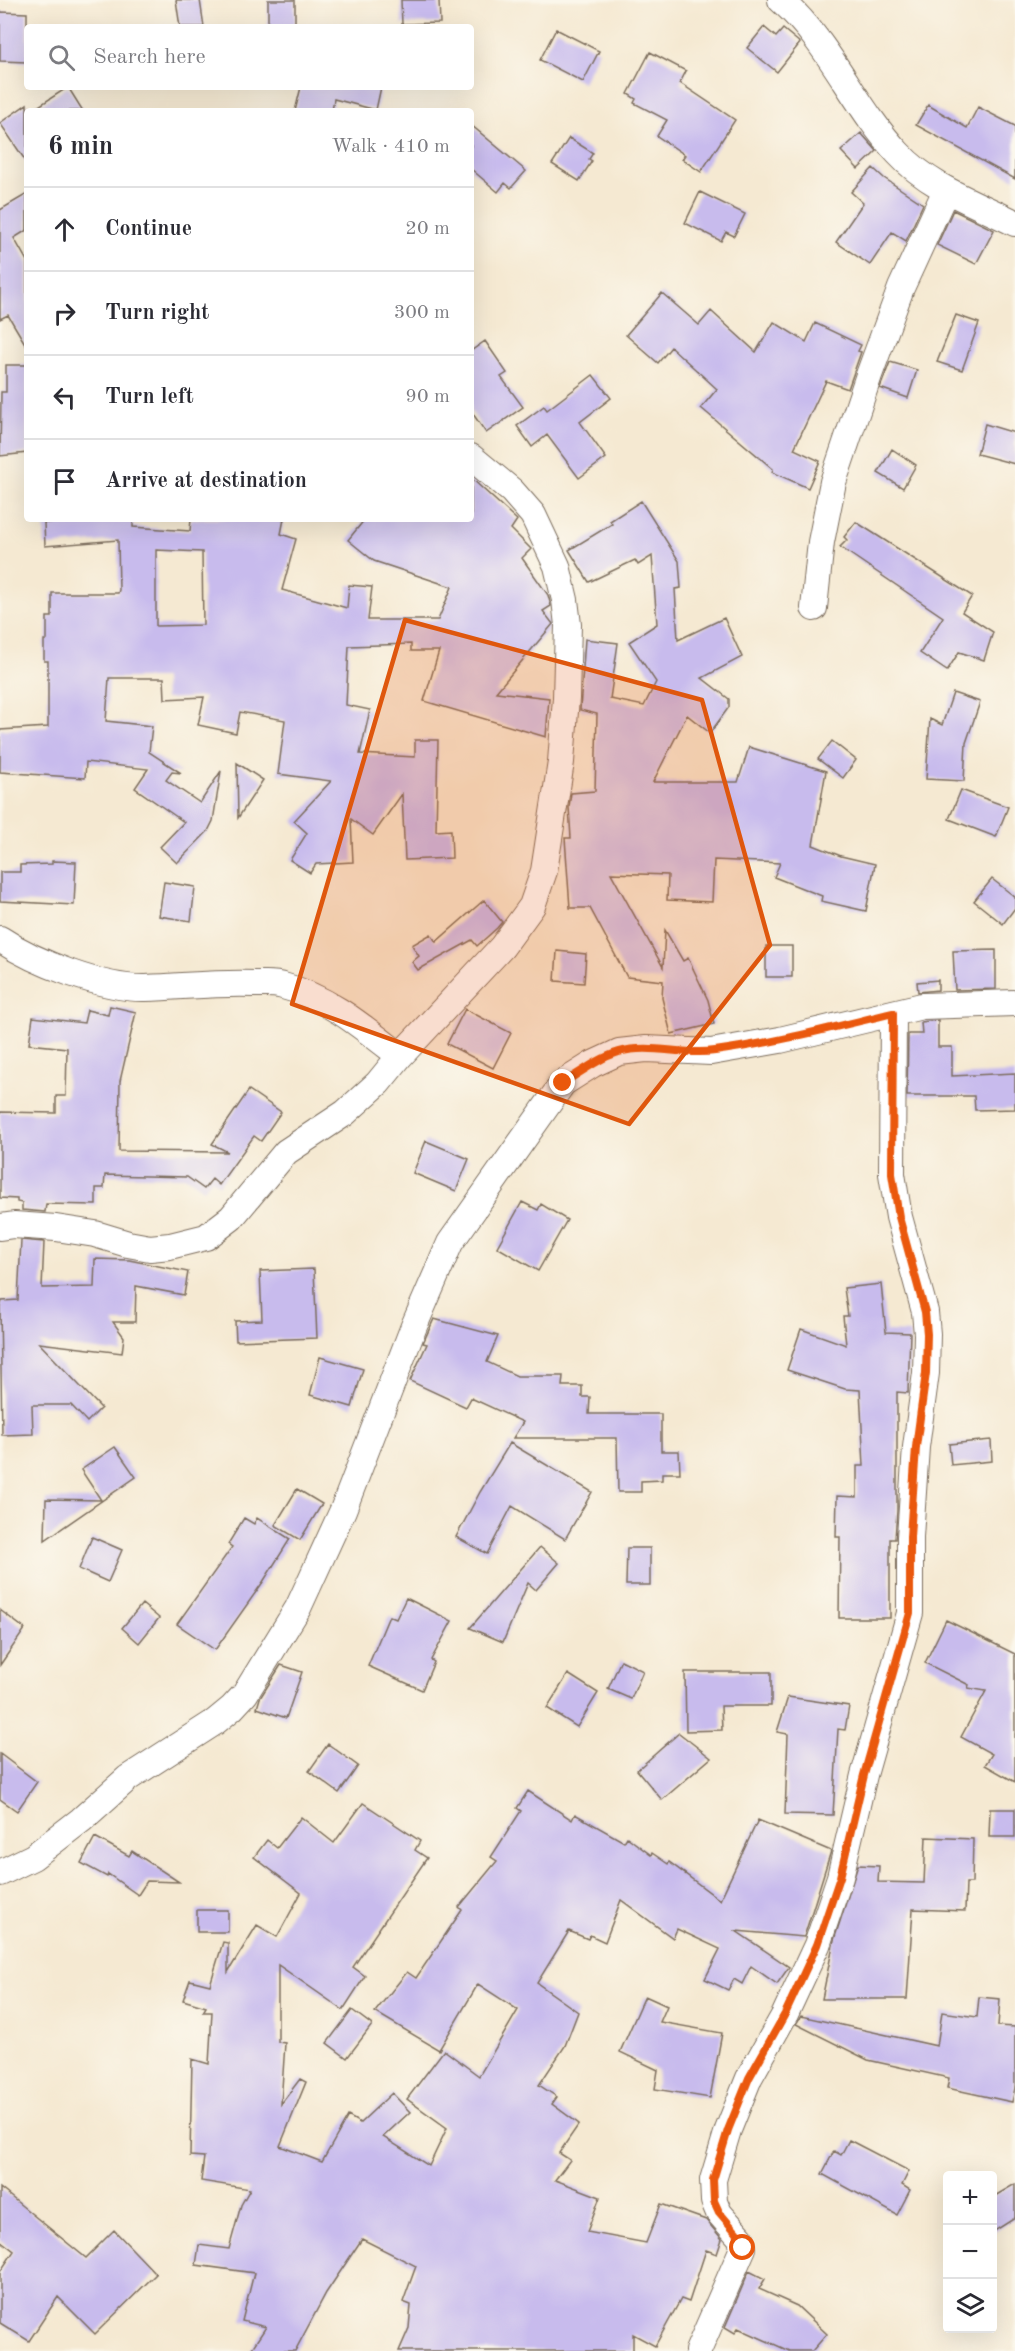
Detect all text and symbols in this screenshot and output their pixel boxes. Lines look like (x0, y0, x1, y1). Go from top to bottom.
search box (24, 24, 474, 90)
icon: search (45, 41, 78, 74)
text: Search here (93, 46, 206, 68)
text: 6 min (48, 134, 113, 160)
text: Walk · 410 m (331, 137, 450, 157)
icon: ahead (48, 213, 81, 246)
text: Continue (105, 218, 192, 240)
text: 20 m (405, 219, 450, 239)
icon: right (48, 297, 81, 330)
text: Turn right (105, 302, 209, 324)
text: 300 m (394, 303, 450, 323)
icon: left (48, 381, 81, 414)
text: Turn left (105, 386, 194, 408)
text: 90 m (405, 387, 450, 407)
icon: arrive (48, 465, 81, 498)
text: Arrive at destination (105, 470, 307, 492)
route end (549, 1069, 575, 1095)
map controls (943, 2171, 997, 2333)
button: + (943, 2171, 997, 2225)
button: − (943, 2225, 997, 2279)
route start (729, 2234, 755, 2260)
button: layers (943, 2279, 997, 2333)

